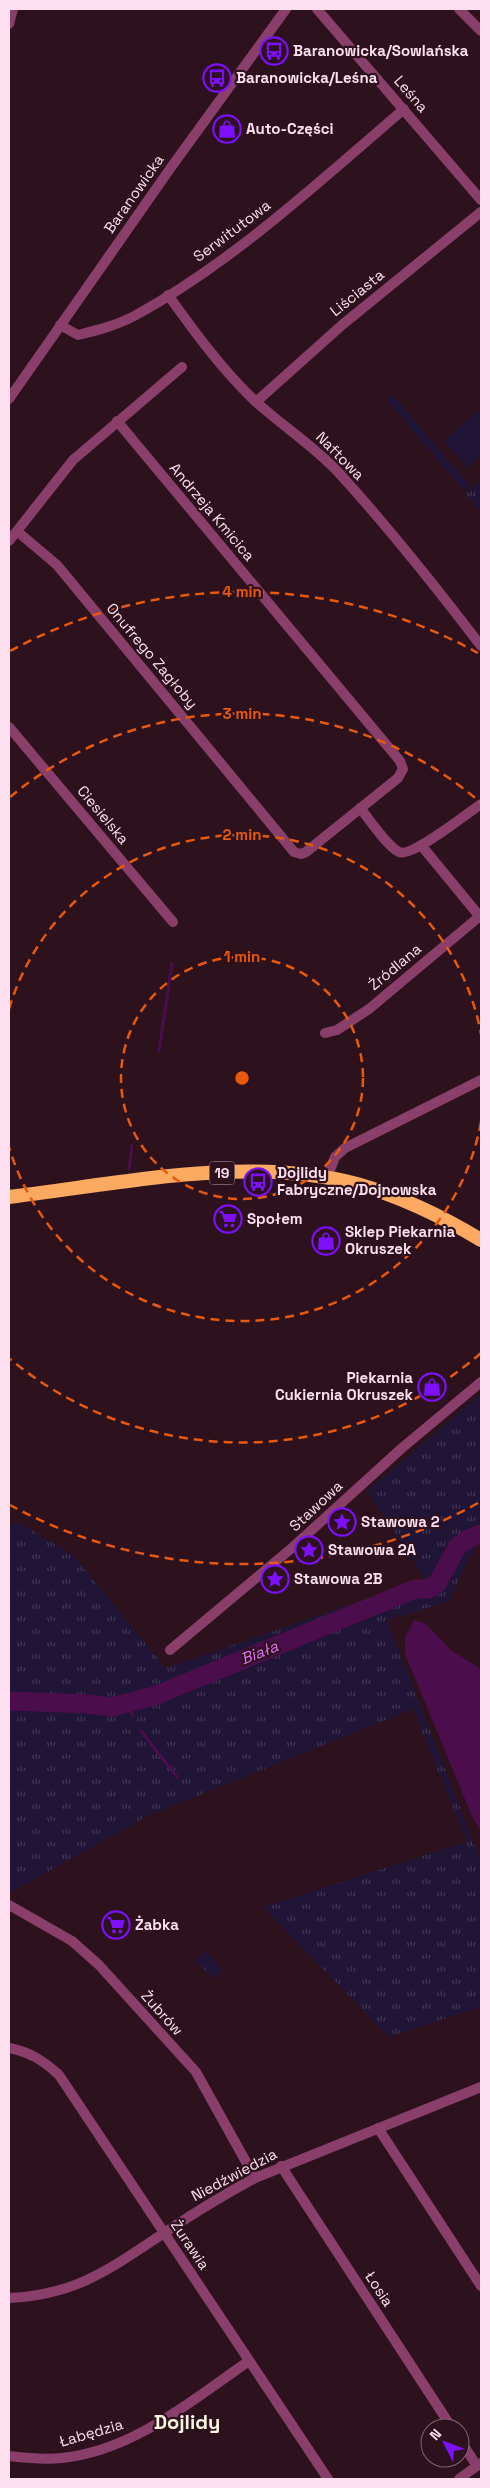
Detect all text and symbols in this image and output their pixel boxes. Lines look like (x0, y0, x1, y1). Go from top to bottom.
bus stop icon: Baranowicka/Sowlańska (259, 36, 289, 66)
place label: Baranowicka/Sowlańska (293, 41, 469, 60)
bus stop icon: Baranowicka/Leśna (202, 63, 232, 93)
place label: Baranowicka/Leśna (236, 68, 378, 87)
street label: Leśna (390, 71, 433, 116)
shop icon: Auto-Części (212, 114, 242, 144)
place label: Auto-Części (246, 119, 334, 138)
street label: Baranowicka (99, 150, 168, 237)
street label: Serwitutowa (189, 195, 274, 266)
street label: Liściasta (326, 265, 388, 320)
street label: Naftowa (312, 427, 369, 484)
street label: Andrzeja Kmicica (166, 459, 259, 565)
text: 4 min (222, 582, 262, 601)
street label: Onufrego Zagłoby (103, 599, 202, 712)
text: 3 min (223, 704, 261, 723)
street label: Ciesielska (73, 781, 134, 848)
text: 2 min (223, 825, 261, 844)
street label: Źródlana (364, 939, 425, 994)
text: 1 min (224, 947, 260, 966)
centre of rings (233, 1069, 251, 1087)
road number: 19 (210, 1162, 234, 1184)
place label: Dojlidy Fabryczne/Dojnowska (277, 1163, 437, 1199)
bus stop icon: Dojlidy Fabryczne/Dojnowska (243, 1167, 273, 1197)
supermarket icon: Społem (213, 1204, 243, 1234)
place label: Społem (247, 1209, 303, 1228)
place label: Sklep Piekarnia Okruszek (345, 1222, 455, 1258)
shop icon: Sklep Piekarnia Okruszek (311, 1226, 341, 1256)
place label: Piekarnia Cukiernia Okruszek (275, 1368, 414, 1404)
shop icon: Piekarnia Cukiernia Okruszek (417, 1372, 447, 1402)
street label: Stawowa (285, 1476, 347, 1535)
place icon: Stawowa 2 (327, 1507, 357, 1537)
place label: Stawowa 2 (361, 1512, 440, 1531)
place icon: Stawowa 2A (294, 1535, 324, 1565)
place label: Stawowa 2A (328, 1540, 417, 1559)
place icon: Stawowa 2B (260, 1564, 290, 1594)
place label: Stawowa 2B (294, 1569, 383, 1588)
water label: Biała (237, 1635, 282, 1669)
supermarket icon: Żabka (101, 1910, 131, 1940)
place label: Żabka (135, 1915, 179, 1934)
street label: Żubrów (137, 1986, 187, 2039)
street label: Niedźwiedzia (188, 2144, 280, 2205)
street label: Żurawia (167, 2216, 214, 2274)
street label: Łosia (361, 2267, 398, 2310)
district label: Dojlidy (154, 2409, 220, 2435)
street label: Łabędzia (57, 2414, 126, 2451)
north arrow (420, 2418, 470, 2468)
text: N (426, 2425, 445, 2444)

